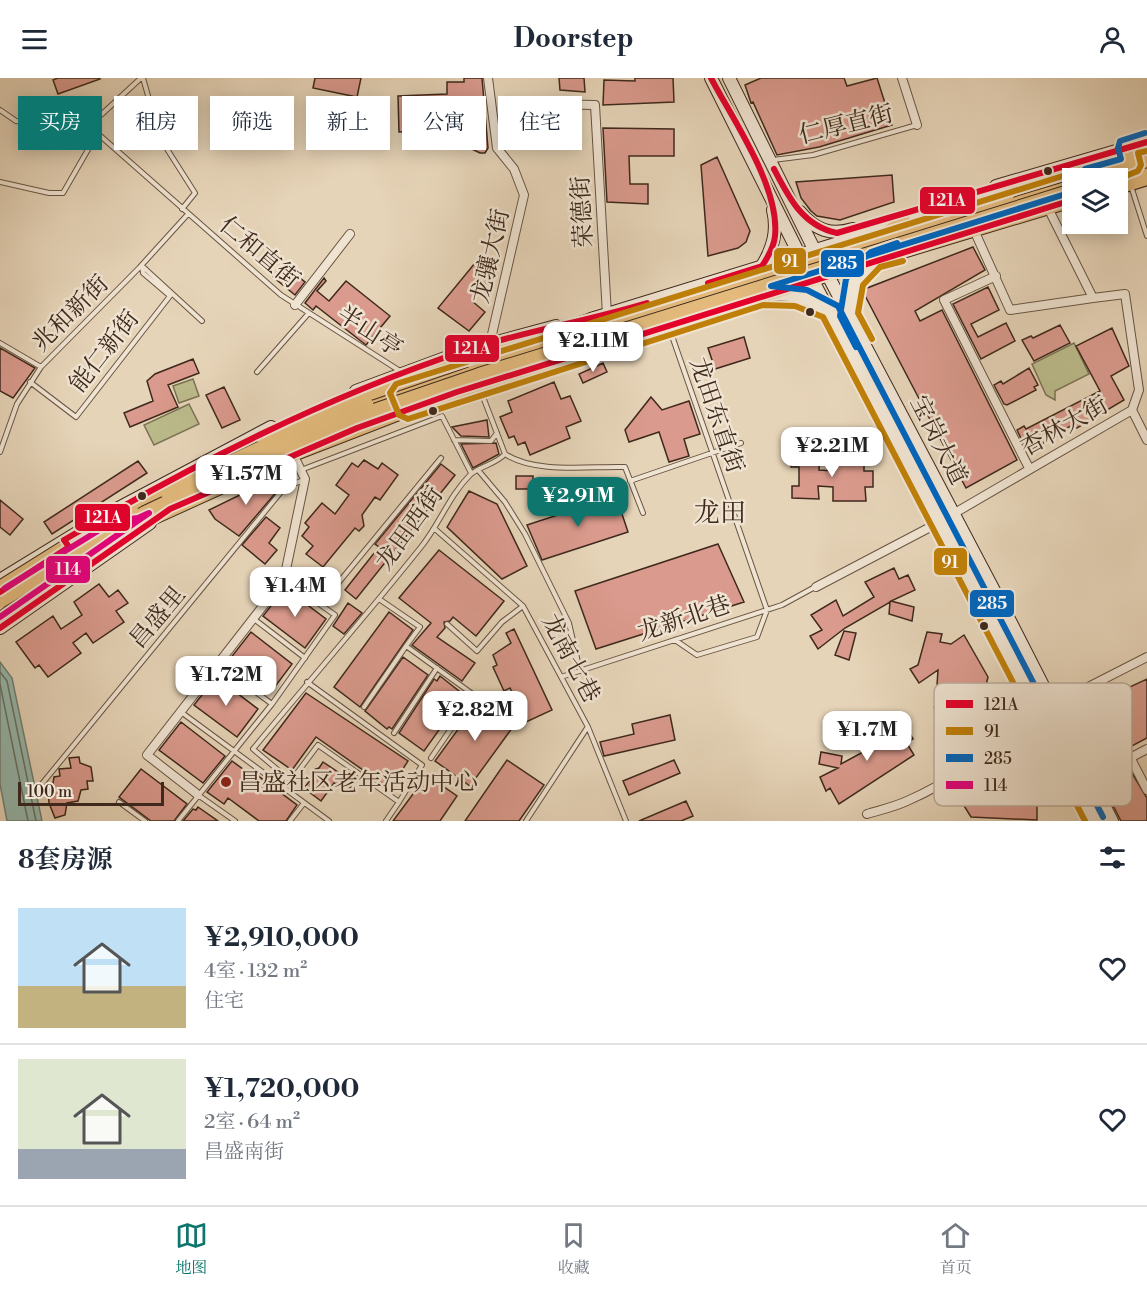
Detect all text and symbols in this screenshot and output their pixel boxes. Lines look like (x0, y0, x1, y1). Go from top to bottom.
text: Doorstep (513, 22, 634, 56)
icon: menu (18, 23, 51, 56)
icon: person (1096, 23, 1129, 56)
chip: 买房 (18, 96, 102, 150)
chip: 租房 (114, 96, 198, 150)
chip: 筛选 (210, 96, 294, 150)
chip: 新上 (306, 96, 390, 150)
chip: 公寓 (402, 96, 486, 150)
chip: 住宅 (498, 96, 582, 150)
street label: 仁厚直街 (796, 99, 896, 151)
unlabelled marker (1042, 165, 1054, 177)
map controls (1062, 168, 1128, 234)
button: layers (1062, 168, 1128, 234)
street label: 荣德街 (566, 175, 600, 249)
line badge: 121A (919, 186, 976, 215)
text: 121A (928, 191, 966, 211)
street label: 龙骧大街 (466, 206, 516, 306)
street label: 仁和直街 (213, 210, 306, 295)
line badge: 91 (773, 247, 807, 275)
line badge: 285 (820, 249, 865, 278)
text: 91 (781, 252, 799, 272)
text: 285 (827, 254, 857, 274)
street label: 兆和新街 (26, 269, 115, 358)
street label: 半山亭 (331, 300, 408, 364)
street label: 能仁新街 (63, 305, 146, 399)
unlabelled marker (804, 306, 816, 318)
pin: ¥2.11M (544, 322, 642, 373)
text: ¥2.11M (557, 329, 629, 354)
line badge: 121A (444, 334, 500, 363)
text: 121A (453, 339, 491, 359)
street label: 龙田东直街 (682, 354, 750, 477)
street label: 杏林大街 (1015, 390, 1114, 463)
street label: 宝岗大道 (903, 391, 973, 490)
unlabelled marker (427, 405, 439, 417)
pin: ¥2.21M (783, 427, 881, 478)
text: ¥2.21M (795, 434, 869, 459)
pin: ¥1.57M (197, 455, 295, 506)
text: ¥1.57M (210, 462, 282, 487)
pin: ¥2.91M (529, 477, 627, 528)
street label: 龙田西街 (369, 481, 450, 576)
text: ¥2.91M (541, 484, 615, 509)
unlabelled marker (136, 490, 148, 502)
district label: 龙田 (694, 497, 746, 529)
line badge: 121A (74, 503, 131, 532)
text: 121A (84, 508, 122, 528)
line badge: 91 (933, 547, 968, 576)
text: 91 (941, 553, 959, 573)
line badge: 114 (45, 555, 91, 584)
text: 114 (55, 560, 81, 580)
pin: ¥1.4M (253, 567, 337, 618)
text: ¥1.4M (264, 574, 326, 599)
street label: 昌盛里 (123, 580, 192, 655)
line badge: 285 (969, 589, 1015, 618)
street label: 龙新北巷 (634, 590, 735, 648)
text: 285 (977, 594, 1007, 614)
street label: 龙南七巷 (534, 609, 606, 708)
unlabelled marker (978, 620, 990, 632)
pin: ¥1.72M (177, 656, 275, 707)
text: ¥1.72M (189, 663, 263, 688)
legend (934, 683, 1132, 806)
pin: ¥2.82M (426, 691, 524, 742)
text: 121A (984, 695, 1019, 715)
text: ¥2.82M (436, 698, 514, 723)
pin: ¥1.7M (825, 711, 909, 762)
text: ¥1.7M (837, 718, 897, 743)
text: 91 (984, 722, 1000, 742)
text: 285 (984, 749, 1012, 769)
place label: 昌盛社区老年活动中心 (238, 768, 478, 798)
marker: 昌盛社区老年活动中心 (219, 775, 233, 789)
text: 114 (984, 776, 1008, 796)
scale bar (18, 779, 164, 806)
text: 100 m (27, 782, 72, 802)
icon: filters (1096, 841, 1129, 874)
text: 8套房源 (18, 844, 113, 876)
text: ¥2,910,000 (204, 922, 359, 954)
icon: home (66, 932, 138, 1004)
icon: heart (1096, 952, 1129, 985)
text: 4室 · 132 m² (204, 959, 307, 984)
text: 住宅 (204, 989, 244, 1014)
text: ¥1,720,000 (204, 1073, 360, 1105)
icon: home (66, 1083, 138, 1155)
icon: heart (1096, 1103, 1129, 1136)
text: 2室 · 64 m² (204, 1110, 300, 1135)
text: 昌盛南街 (204, 1140, 284, 1165)
tab: 地图 (175, 1219, 208, 1278)
tab: 收藏 (557, 1219, 590, 1278)
tab: 首页 (939, 1219, 972, 1278)

